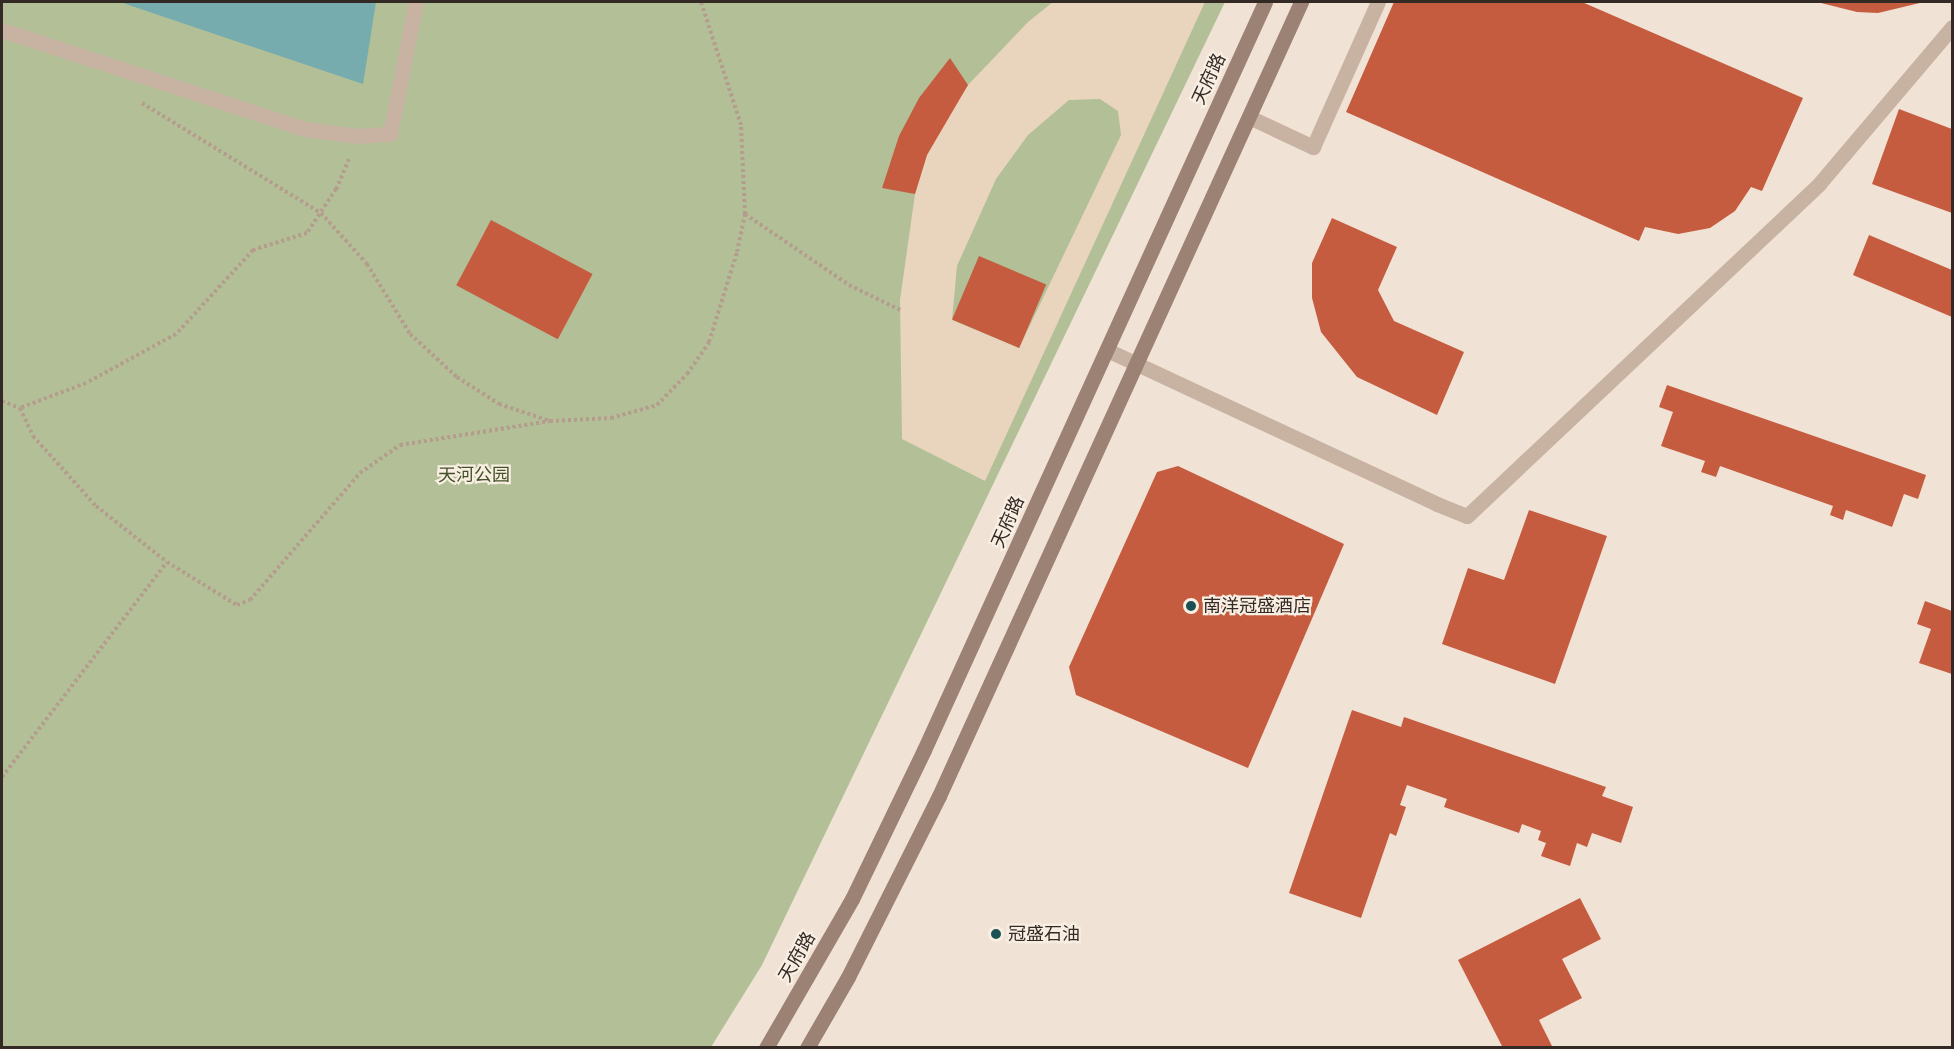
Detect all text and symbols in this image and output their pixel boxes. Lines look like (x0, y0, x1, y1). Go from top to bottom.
street label: 天府路 (1188, 50, 1230, 108)
park label: 天河公园 (438, 464, 510, 486)
street label: 天府路 (987, 493, 1029, 551)
place label: 南洋冠盛酒店 (1203, 595, 1311, 617)
marker: 南洋冠盛酒店 (1184, 599, 1198, 613)
place label: 冠盛石油 (1008, 923, 1080, 945)
marker: 冠盛石油 (989, 927, 1003, 941)
street label: 天府路 (774, 928, 820, 986)

